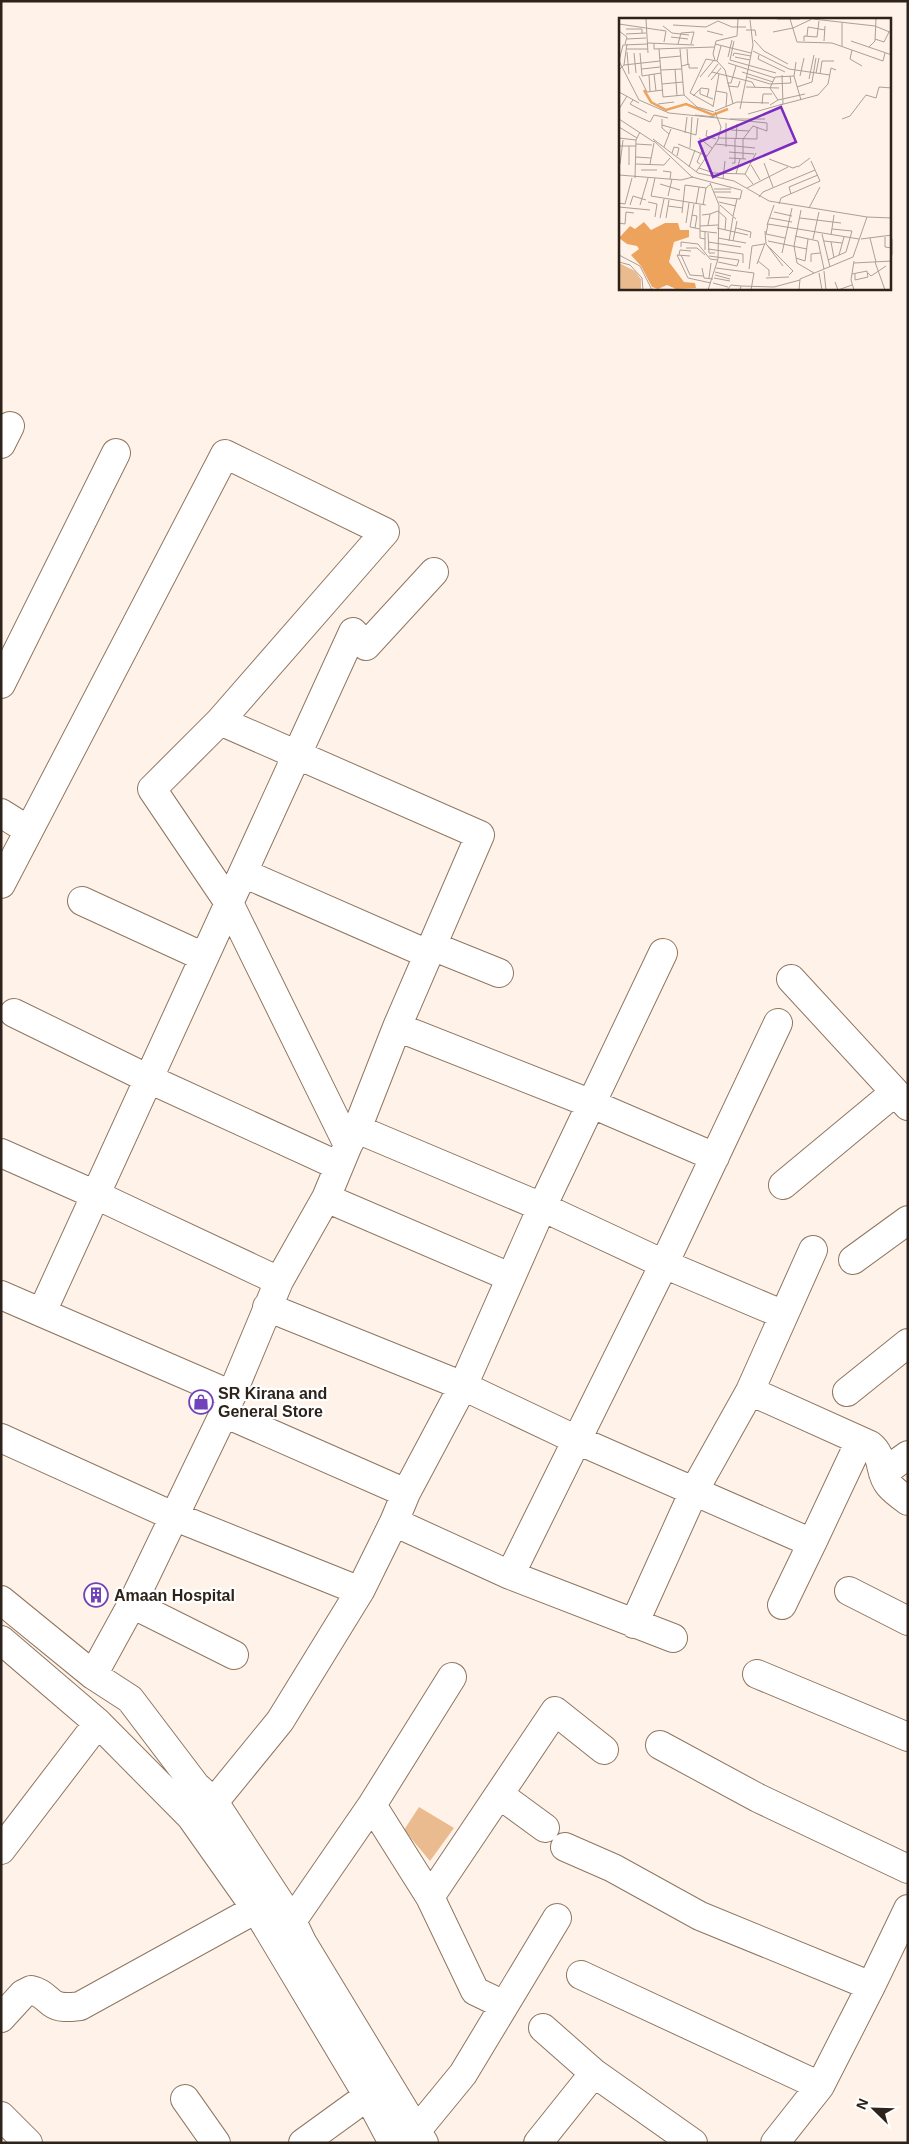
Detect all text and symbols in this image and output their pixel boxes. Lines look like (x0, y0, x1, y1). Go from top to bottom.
inset map (619, 18, 892, 290)
place label: SR Kirana and General Store (218, 1385, 327, 1420)
shop icon: SR Kirana and General Store (188, 1389, 214, 1415)
building icon: Amaan Hospital (83, 1582, 109, 1608)
place label: Amaan Hospital (114, 1587, 235, 1604)
north arrow (849, 2084, 899, 2134)
text: N (853, 2096, 871, 2112)

